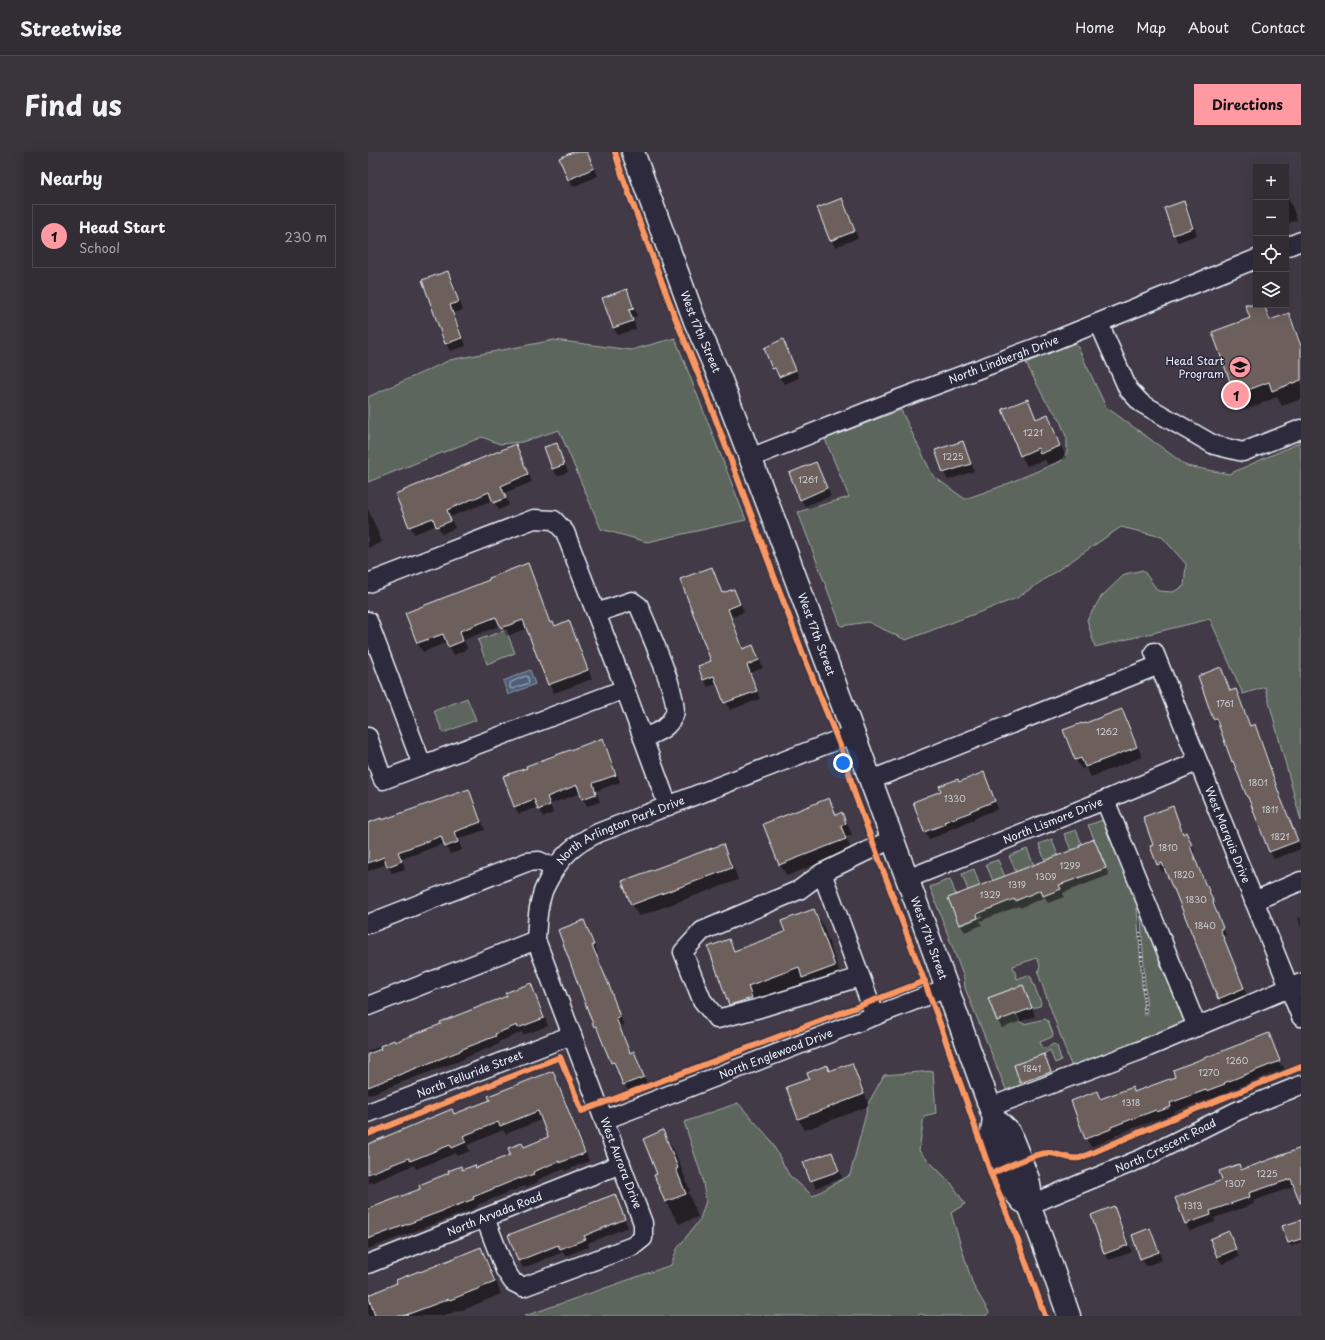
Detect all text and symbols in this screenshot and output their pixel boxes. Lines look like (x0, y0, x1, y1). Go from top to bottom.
text: Streetwise (20, 14, 122, 42)
text: Home (1075, 17, 1114, 38)
text: Map (1136, 17, 1166, 38)
text: About (1188, 17, 1229, 38)
text: Contact (1251, 17, 1305, 38)
text: Find us (24, 83, 122, 126)
button: Directions (1194, 84, 1301, 125)
map controls (1253, 164, 1289, 308)
button: + (1253, 164, 1289, 200)
text: Nearby (40, 165, 102, 191)
button: − (1253, 200, 1289, 236)
text: Head Start (79, 215, 165, 238)
text: 1 (51, 227, 57, 246)
text: 230 m (285, 227, 327, 246)
button: locate (1253, 236, 1289, 272)
text: School (79, 238, 120, 257)
button: layers (1253, 272, 1289, 308)
street label: West 17th Street (677, 288, 726, 376)
street label: North Lindbergh Drive (946, 331, 1061, 388)
place label: Head Start Program (1166, 352, 1225, 382)
school or university icon: Head Start Program (1227, 354, 1253, 380)
pin: 1 (1223, 380, 1249, 410)
house number: 1221 (1023, 425, 1043, 439)
house number: 1225 (942, 449, 964, 463)
house number: 1261 (798, 472, 818, 486)
street label: West 17th Street (794, 590, 840, 678)
house number: 1761 (1216, 696, 1234, 710)
house number: 1262 (1096, 724, 1118, 738)
your location (833, 753, 853, 773)
house number: 1801 (1248, 775, 1268, 789)
street label: West Marquis Drive (1201, 784, 1255, 886)
street label: North Arlington Park Drive (552, 791, 687, 868)
house number: 1330 (944, 791, 966, 805)
street label: North Lismore Drive (1000, 793, 1105, 848)
house number: 1811 (1262, 802, 1278, 816)
house number: 1821 (1270, 829, 1290, 843)
house number: 1810 (1158, 840, 1178, 854)
house number: 1299 (1060, 858, 1081, 872)
house number: 1820 (1173, 867, 1195, 881)
house number: 1309 (1035, 869, 1057, 883)
house number: 1319 (1008, 877, 1026, 891)
house number: 1329 (979, 887, 1001, 901)
house number: 1830 (1185, 892, 1207, 906)
street label: West 17th Street (907, 894, 952, 982)
house number: 1840 (1194, 918, 1216, 932)
street label: North Englewood Drive (716, 1024, 835, 1083)
street label: North Telluride Street (414, 1045, 526, 1102)
house number: 1260 (1226, 1053, 1249, 1067)
house number: 1841 (1023, 1061, 1041, 1075)
house number: 1270 (1198, 1065, 1220, 1079)
house number: 1318 (1122, 1095, 1140, 1109)
street label: North Crescent Road (1112, 1114, 1219, 1177)
street label: West Aurora Drive (596, 1115, 647, 1211)
house number: 1225 (1256, 1166, 1278, 1180)
house number: 1307 (1225, 1176, 1245, 1190)
street label: North Arvada Road (444, 1187, 544, 1240)
house number: 1313 (1183, 1198, 1203, 1212)

